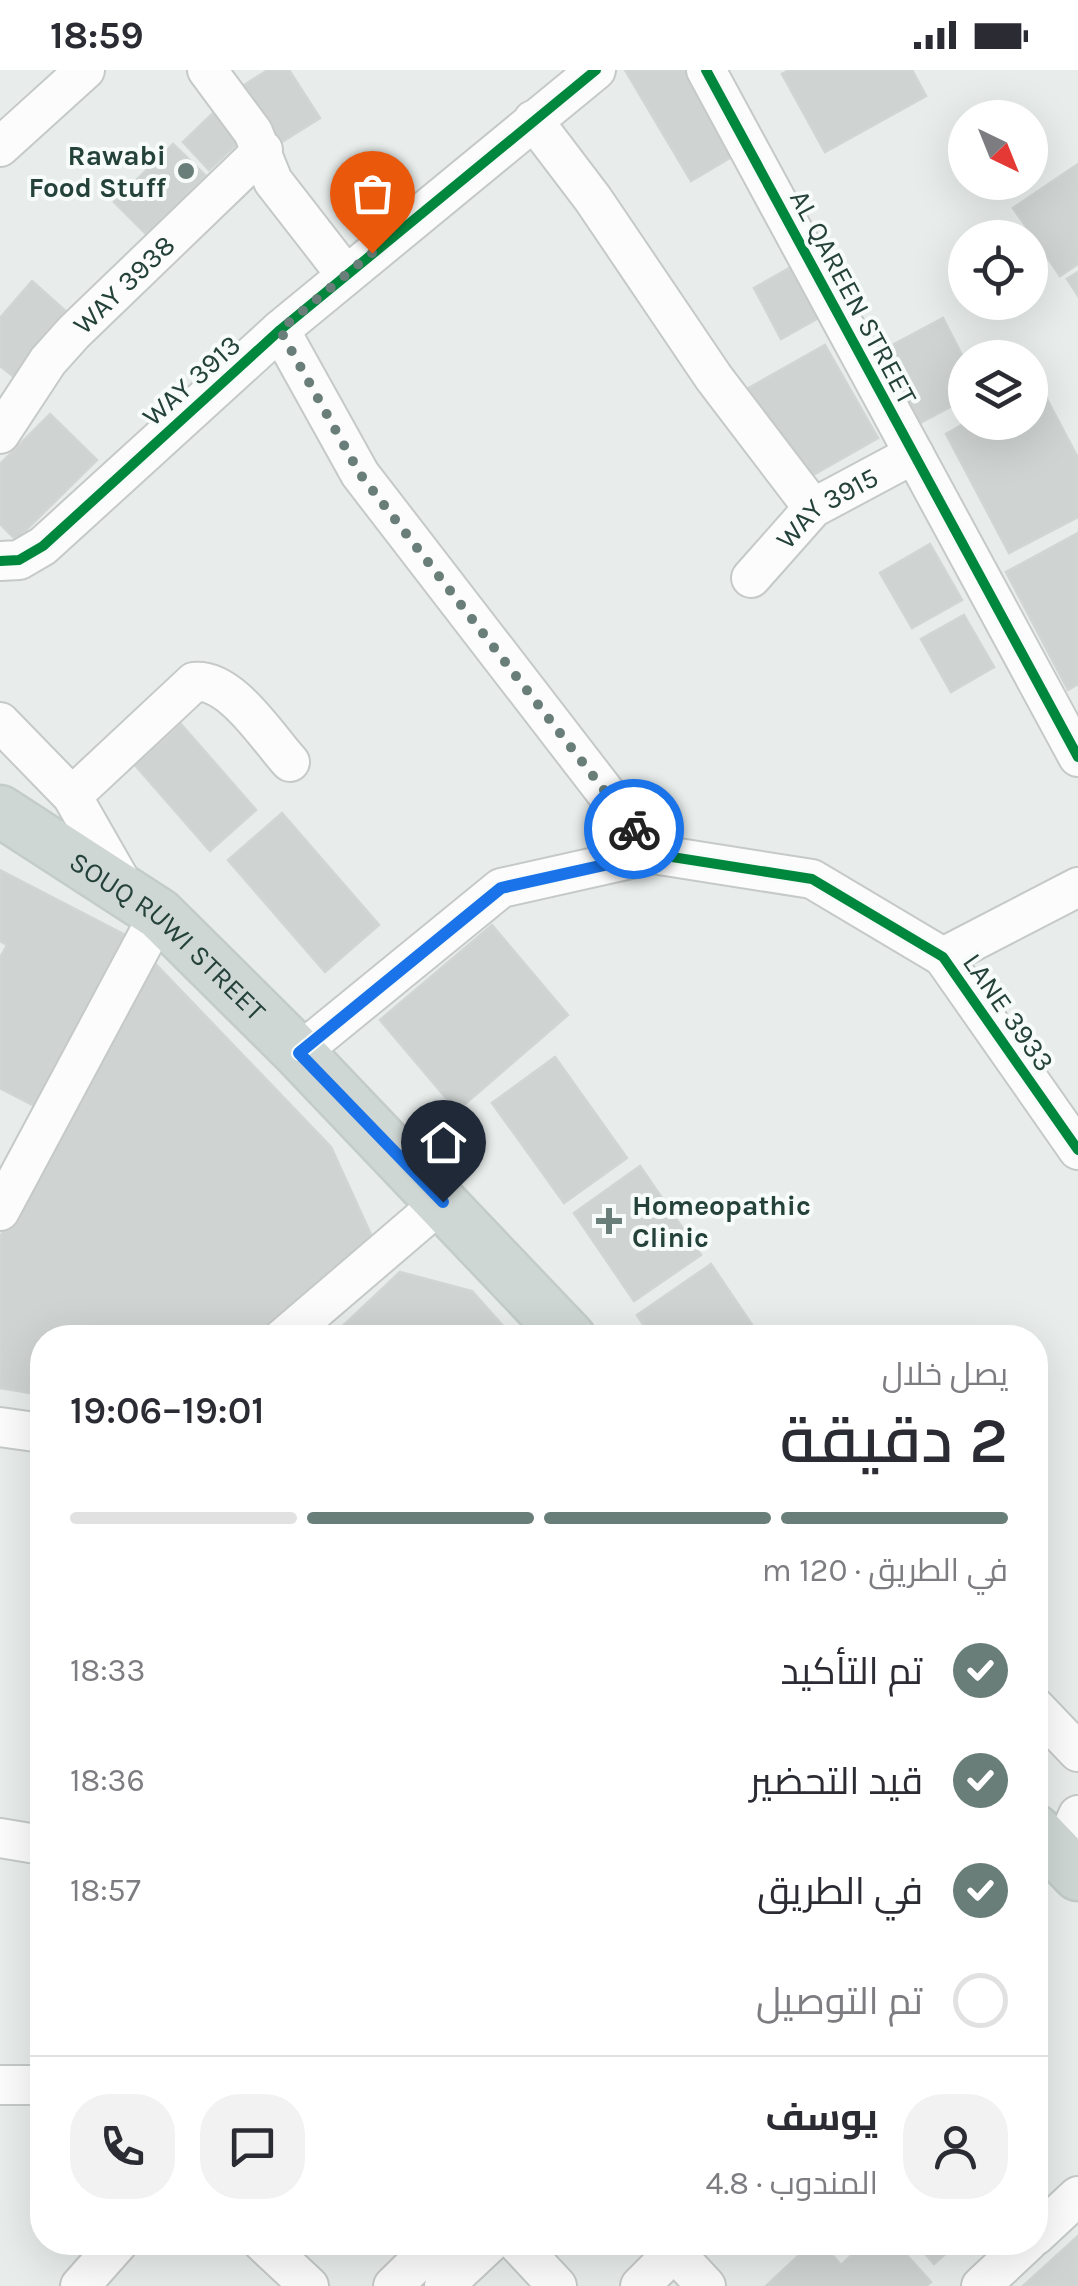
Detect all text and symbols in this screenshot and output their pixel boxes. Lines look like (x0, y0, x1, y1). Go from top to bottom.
text: 18:59 (50, 13, 144, 58)
north arrow (948, 100, 1048, 200)
map controls (948, 100, 1048, 440)
place label: Rawabi Food Stuff (29, 139, 167, 204)
pin (330, 151, 415, 254)
marker: Rawabi Food Stuff (175, 160, 197, 182)
icon: bag (345, 166, 400, 221)
street label: AL QAREEN STREET (783, 184, 924, 410)
button: locate (948, 220, 1048, 320)
street label: WAY 3938 (66, 228, 181, 341)
street label: WAY 3913 (136, 328, 247, 433)
button: layers (948, 340, 1048, 440)
street label: WAY 3915 (769, 460, 884, 555)
courier (584, 779, 684, 879)
icon: bike (607, 802, 662, 857)
street label: SOUQ RUWI STREET (63, 845, 272, 1028)
street label: LANE 3933 (956, 947, 1061, 1078)
pin (401, 1100, 486, 1203)
icon: home (416, 1115, 471, 1170)
place label: Homeopathic Clinic (632, 1189, 811, 1254)
marker: Homeopathic Clinic (596, 1208, 622, 1234)
text: يصل خلال (882, 1356, 1008, 1393)
text: 19:01–19:06 (70, 1388, 265, 1433)
text: 2 دقيقة (780, 1402, 1008, 1478)
text: في الطريق · 120 m (762, 1552, 1008, 1589)
icon: check (953, 1643, 1008, 1698)
text: تم التأكيد (780, 1649, 923, 1694)
text: 18:33 (70, 1652, 145, 1689)
icon: check (953, 1753, 1008, 1808)
text: قيد التحضير (750, 1759, 923, 1804)
text: 18:36 (70, 1762, 145, 1799)
icon: check (953, 1863, 1008, 1918)
text: في الطريق (757, 1869, 923, 1914)
text: 18:57 (70, 1872, 141, 1909)
text: تم التوصيل (756, 1979, 923, 2024)
button: phone (70, 2094, 175, 2199)
button: chat (200, 2094, 305, 2199)
button: person (903, 2094, 1008, 2199)
text: يوسف (765, 2095, 878, 2140)
text: المندوب · 4.8 (706, 2165, 878, 2202)

